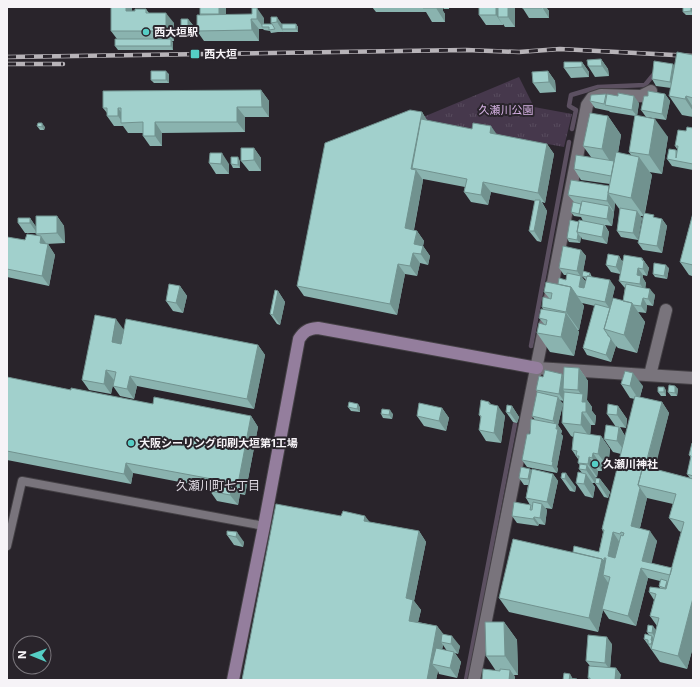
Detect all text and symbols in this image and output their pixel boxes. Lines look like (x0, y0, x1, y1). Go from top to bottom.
place label: 西大垣駅 (154, 25, 198, 39)
marker: 西大垣駅 (141, 27, 151, 37)
place label: 西大垣 (204, 47, 237, 61)
marker: 西大垣 (189, 48, 201, 60)
park label: 久瀬川公園 (479, 103, 534, 117)
place label: 大阪シーリング印刷大垣第1工場 (139, 436, 298, 450)
marker: 大阪シーリング印刷大垣第1工場 (126, 438, 136, 448)
place label: 久瀬川神社 (603, 457, 658, 471)
marker: 久瀬川神社 (590, 459, 600, 469)
district label: 久瀬川町七丁目 (176, 478, 260, 493)
north arrow (12, 635, 52, 675)
text: N (15, 651, 29, 659)

